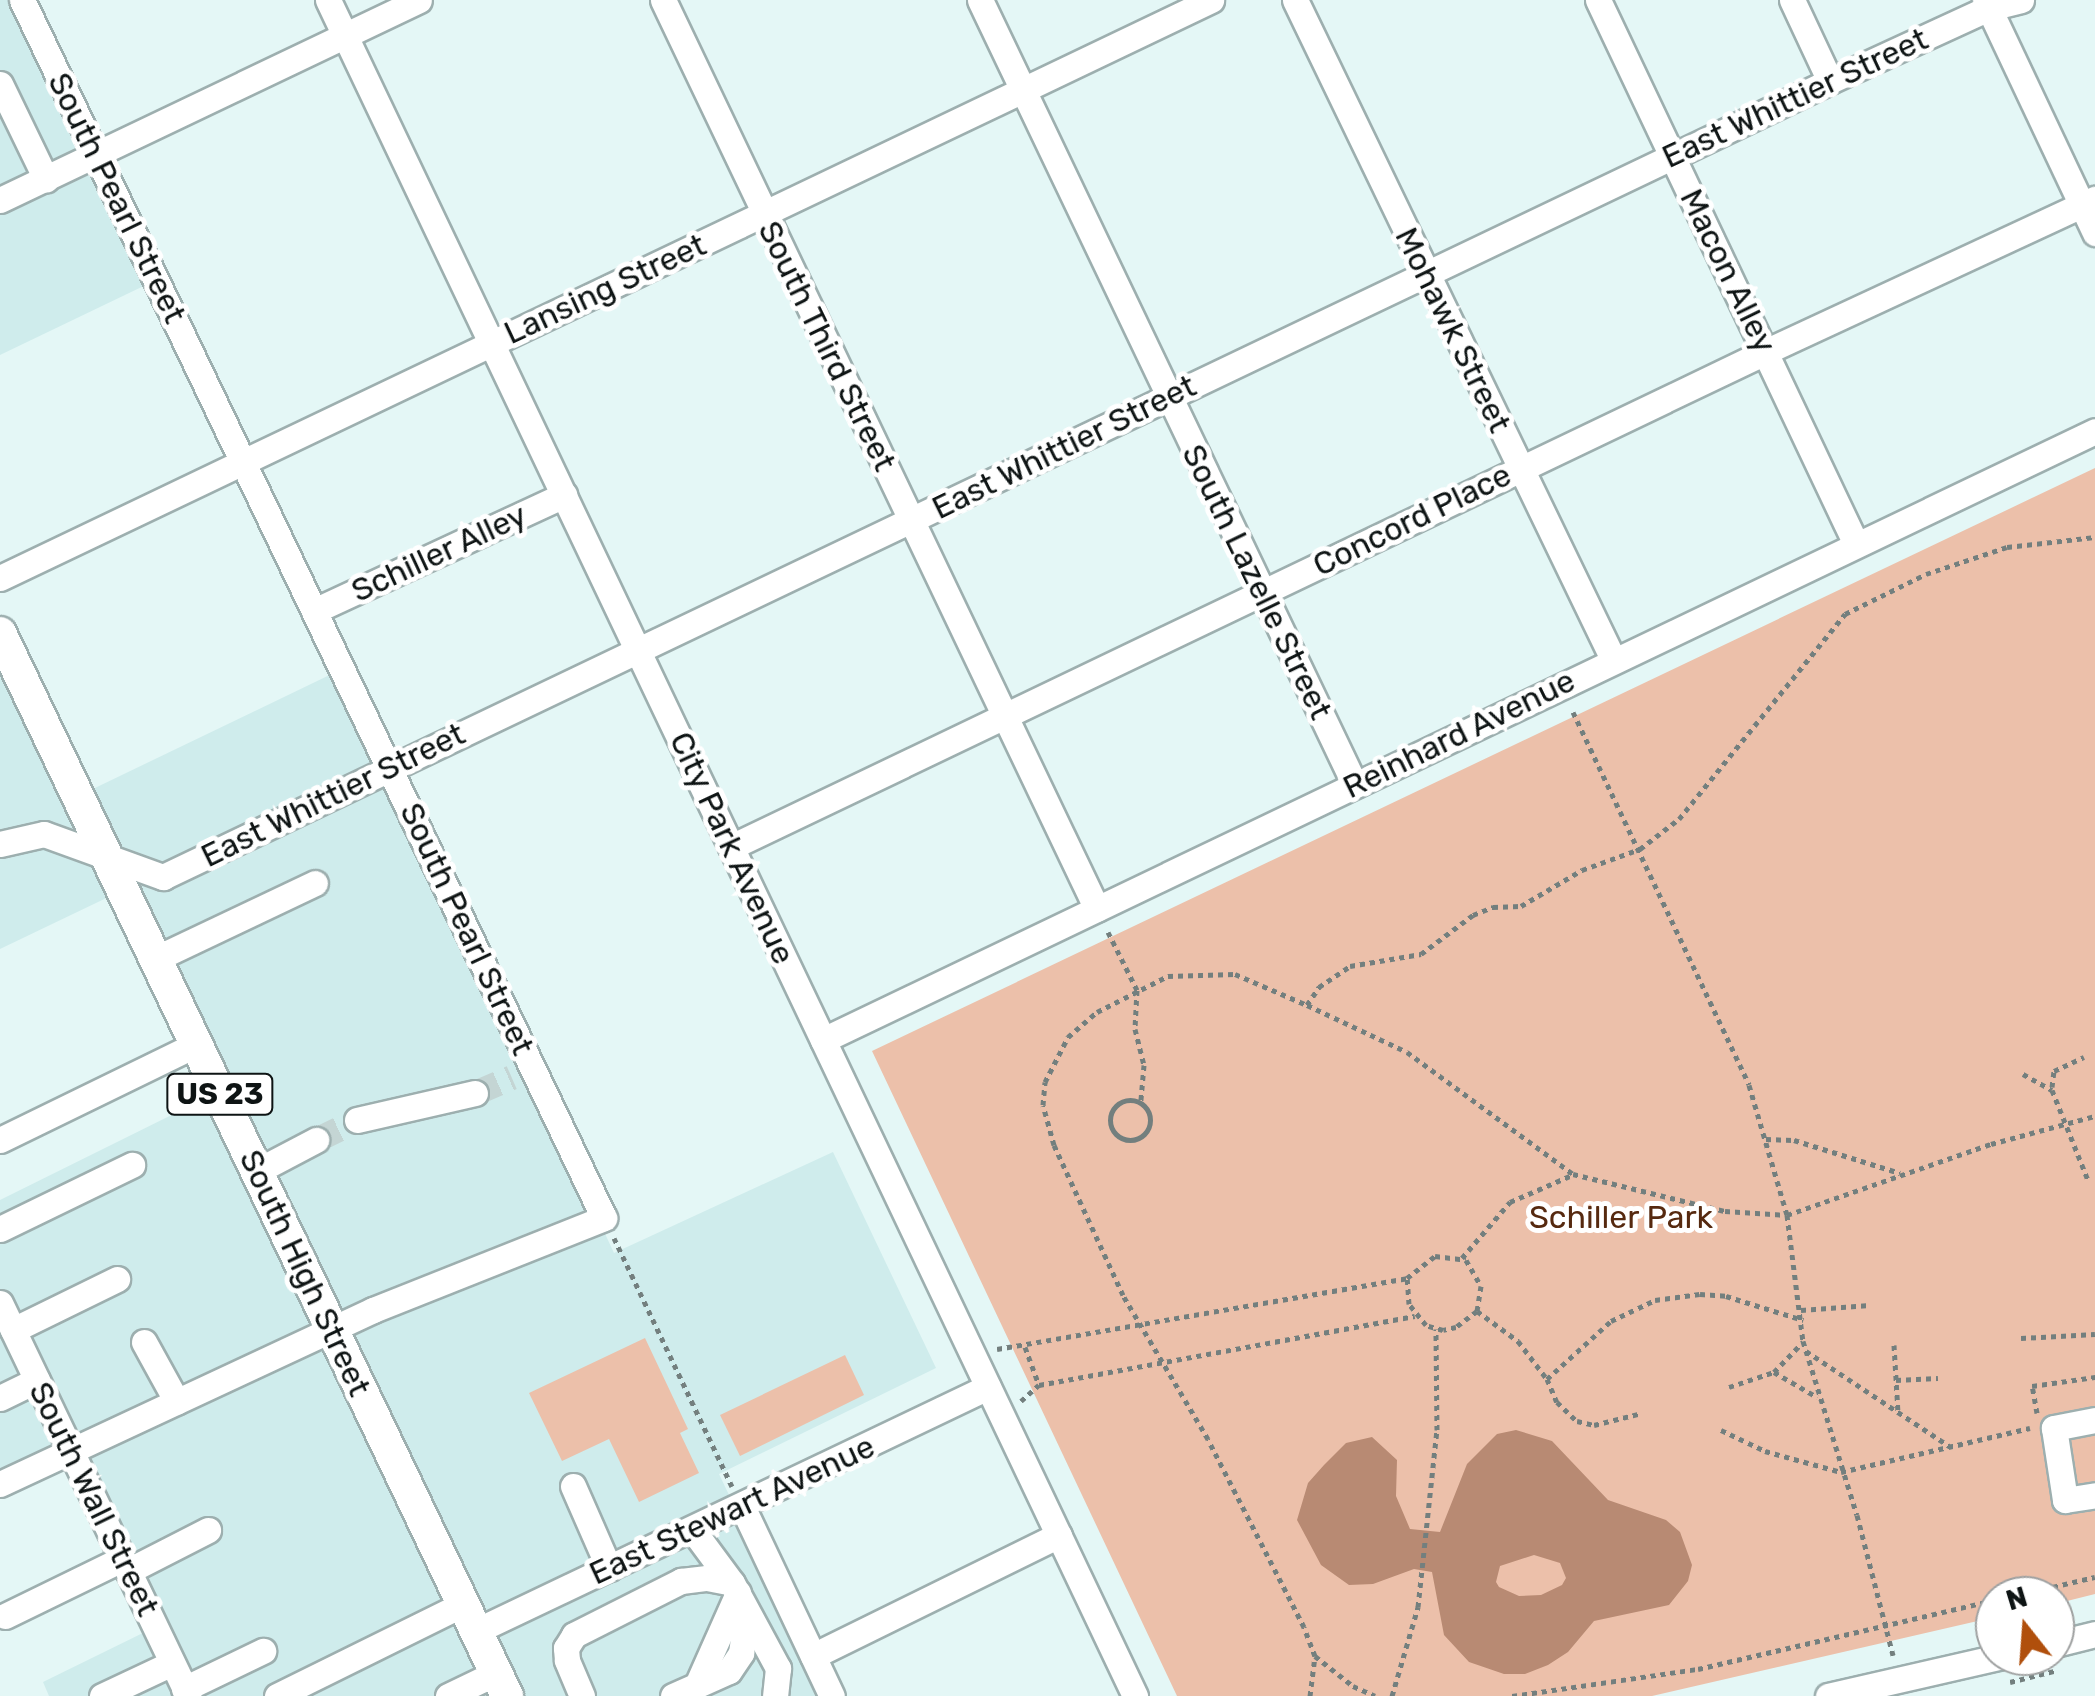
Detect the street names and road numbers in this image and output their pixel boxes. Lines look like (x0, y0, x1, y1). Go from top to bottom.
street label: East Whittier Street (1656, 19, 1934, 177)
street label: South Pearl Street (40, 67, 194, 329)
street label: Macon Alley (1672, 182, 1784, 360)
street label: South Third Street (750, 215, 904, 477)
street label: Mohawk Street (1387, 221, 1519, 439)
street label: Lansing Street (498, 226, 712, 352)
street label: East Whittier Street (925, 366, 1203, 528)
street label: South Lazelle Street (1174, 438, 1340, 726)
street label: Concord Place (1307, 456, 1517, 584)
street label: Schiller Alley (345, 495, 533, 611)
street label: Reinhard Avenue (1337, 661, 1581, 807)
street label: East Whittier Street (194, 714, 472, 876)
street label: City Park Avenue (661, 725, 803, 971)
street label: South Pearl Street (392, 797, 542, 1061)
road number: US 23 (165, 1069, 275, 1119)
street label: South High Street (231, 1144, 379, 1402)
street label: South Wall Street (21, 1376, 167, 1622)
street label: East Stewart Avenue (583, 1427, 881, 1593)

